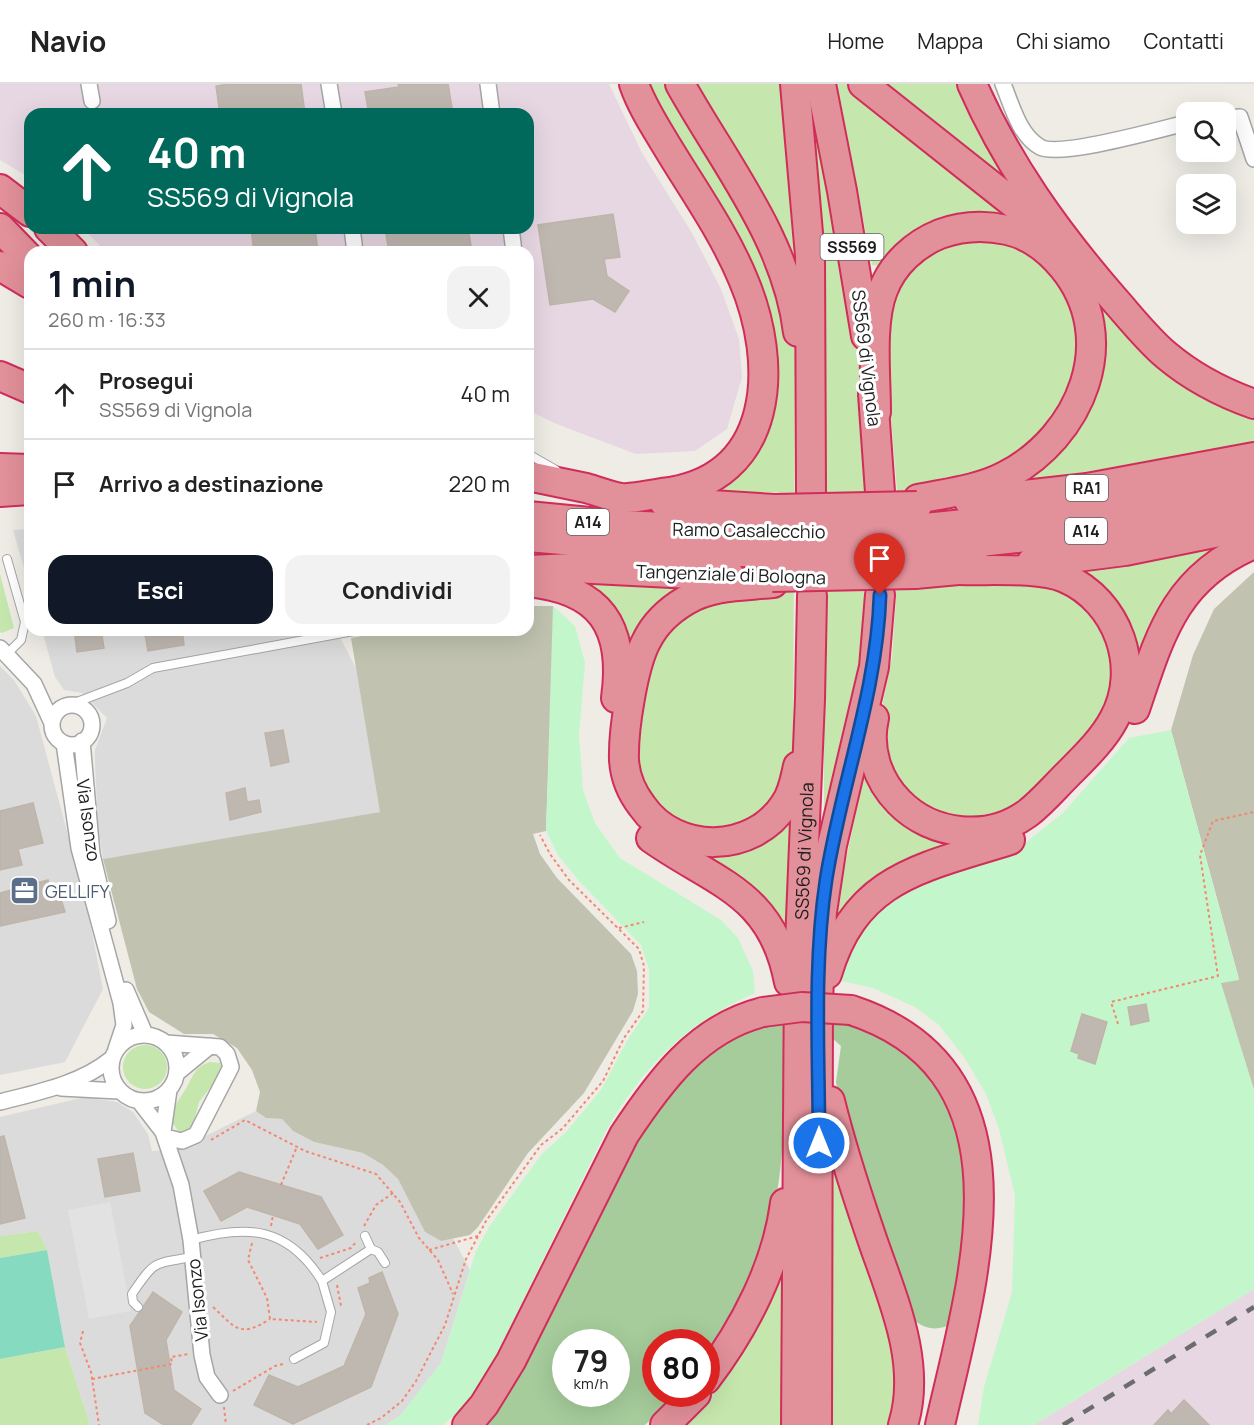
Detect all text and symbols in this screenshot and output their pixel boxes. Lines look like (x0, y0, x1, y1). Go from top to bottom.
text: Navio (30, 22, 106, 60)
text: Home (827, 27, 884, 55)
text: Mappa (917, 27, 983, 55)
text: Chi siamo (1016, 27, 1111, 55)
text: Contatti (1144, 27, 1224, 55)
map controls (1176, 102, 1236, 234)
button: search (1176, 102, 1236, 162)
text: 40 m (147, 123, 246, 181)
icon: ahead (48, 132, 126, 210)
button: layers (1176, 174, 1236, 234)
text: SS569 di Vignola (147, 178, 354, 215)
road number: SS569 (820, 234, 884, 260)
text: 1 min (48, 259, 136, 308)
button: close (447, 266, 510, 329)
street label: SS569 di Vignola (847, 288, 887, 428)
text: 260 m · 16:33 (48, 306, 166, 333)
text: Prosegui (99, 366, 194, 396)
icon: ahead (48, 378, 81, 411)
text: 40 m (461, 379, 510, 409)
text: SS569 di Vignola (99, 396, 252, 423)
icon: arrive (48, 468, 81, 501)
text: Arrivo a destinazione (99, 469, 323, 499)
text: 220 m (448, 469, 510, 499)
road number: RA1 (1066, 475, 1108, 501)
road number: A14 (567, 509, 609, 535)
street label: Ramo Casalecchio (672, 517, 826, 543)
road number: A14 (1065, 518, 1107, 544)
pin (854, 533, 905, 595)
icon: arrive (863, 542, 896, 575)
button: Esci (48, 555, 273, 624)
button: Condividi (285, 555, 510, 624)
street label: Tangenziale di Bologna (636, 559, 826, 589)
street label: Via Isonzo (71, 777, 107, 863)
street label: SS569 di Vignola (789, 782, 819, 921)
office icon: GELLIFY (8, 875, 40, 907)
place label: GELLIFY (45, 879, 111, 903)
position arrow (787, 1111, 851, 1175)
street label: Via Isonzo (181, 1258, 213, 1342)
speed limit sign: 80 (642, 1329, 720, 1407)
text: 79 (574, 1340, 608, 1381)
text: km/h (574, 1373, 608, 1394)

